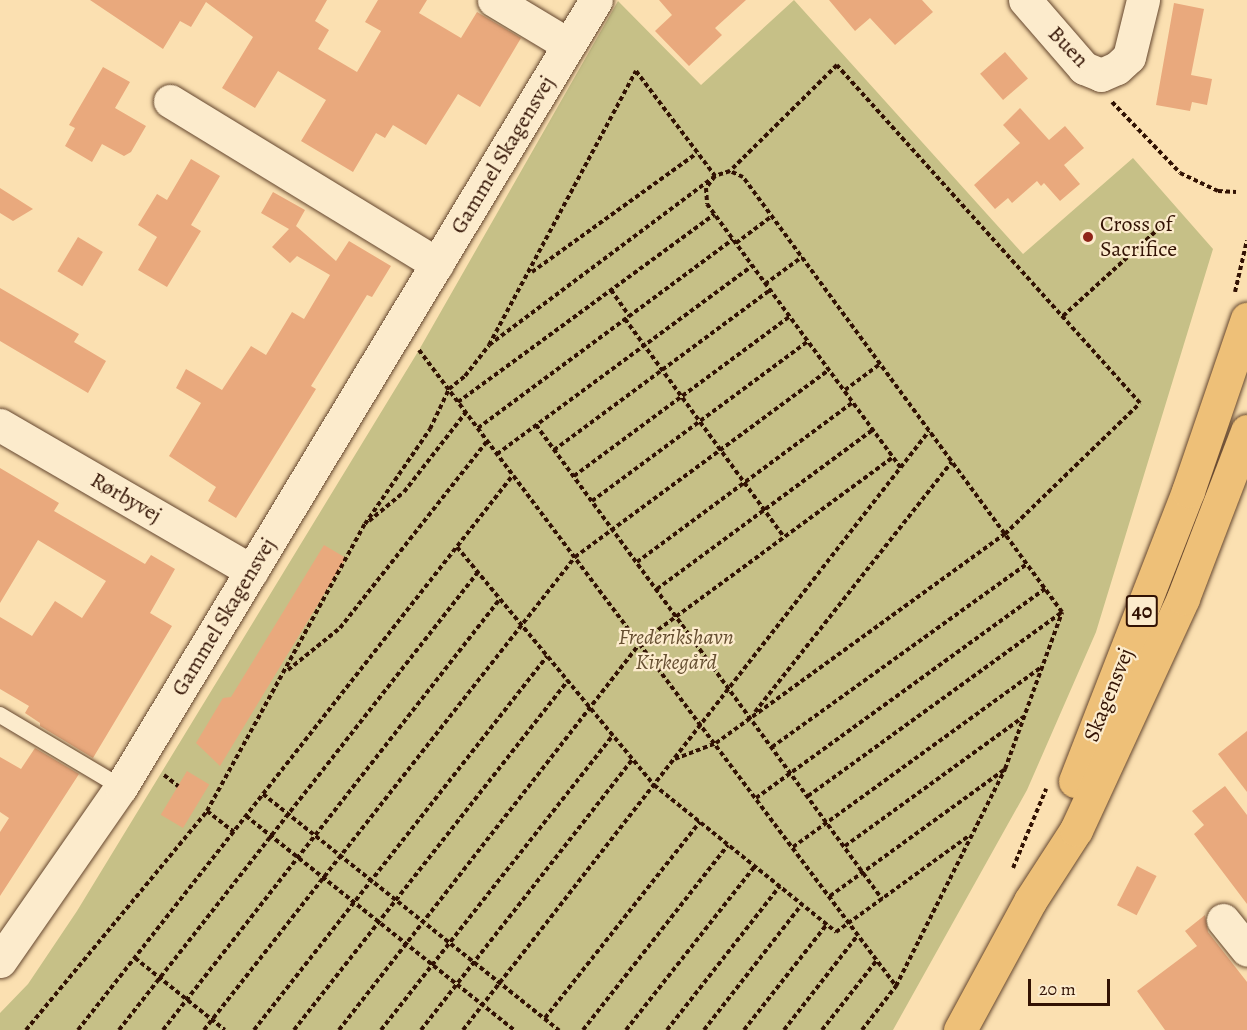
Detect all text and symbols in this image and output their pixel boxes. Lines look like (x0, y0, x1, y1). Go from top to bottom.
street label: Buen (1042, 21, 1094, 73)
street label: Gammel Skagensvej (445, 71, 561, 239)
place label: Cross of Sacrifice (1100, 211, 1177, 262)
marker: Cross of Sacrifice (1081, 230, 1095, 244)
street label: Rørbyvej (86, 467, 166, 529)
street label: Gammel Skagensvej (166, 533, 282, 701)
road number: 40 (1126, 593, 1158, 629)
park label: Frederikshavn Kirkegård (618, 624, 734, 676)
street label: Skagensvej (1078, 644, 1140, 746)
scale bar (1031, 967, 1114, 1005)
text: 20 m (1039, 977, 1076, 1001)

